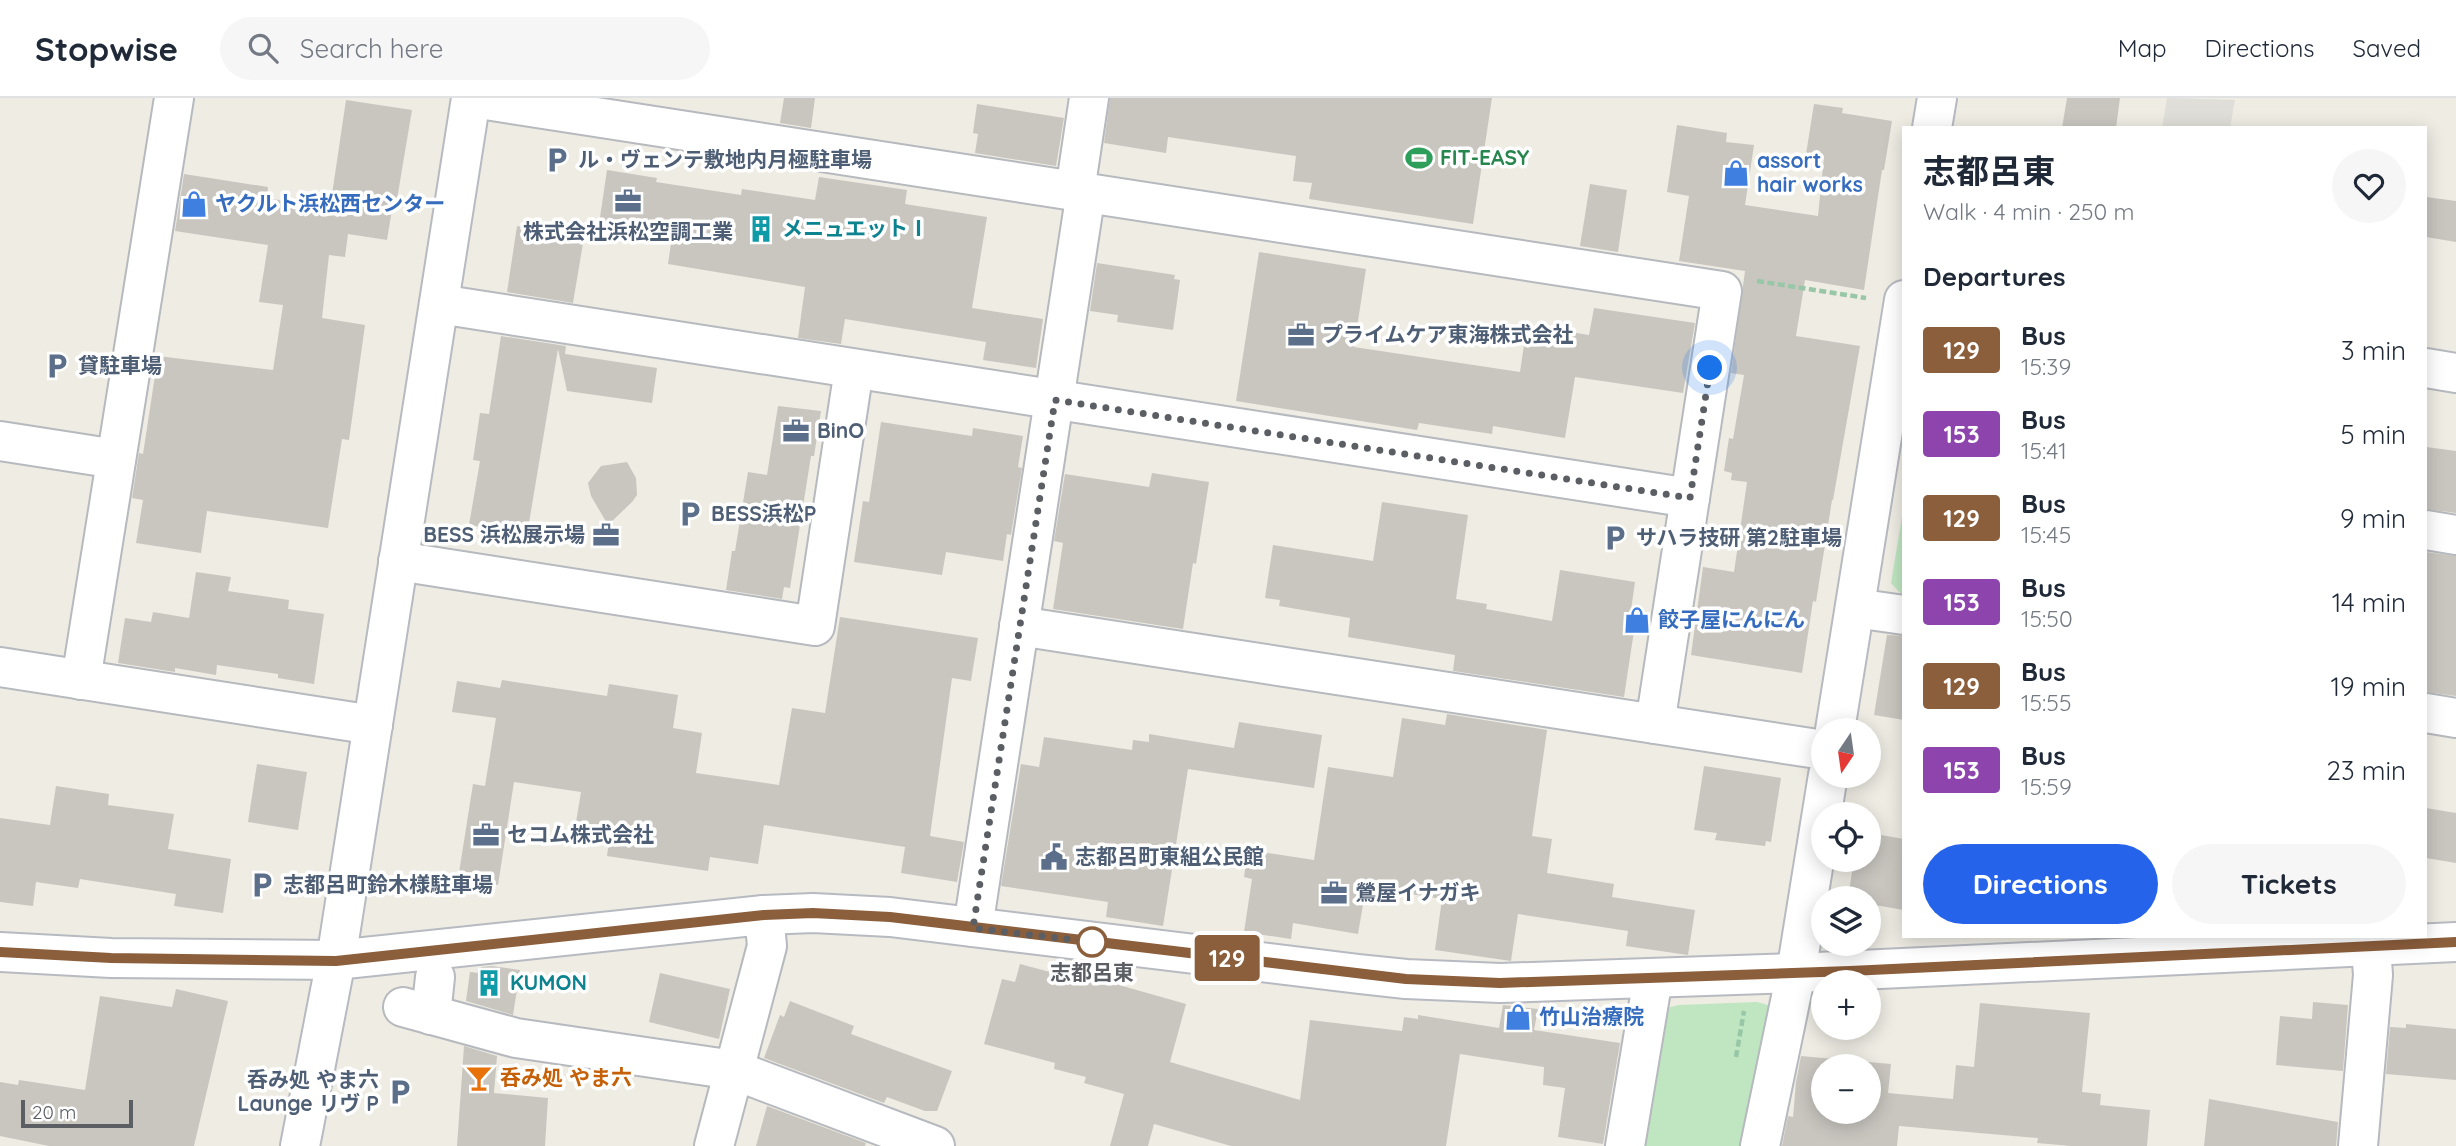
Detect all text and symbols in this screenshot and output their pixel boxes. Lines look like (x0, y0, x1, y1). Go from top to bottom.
search box (220, 17, 710, 80)
text: Stopwise (35, 28, 178, 69)
icon: search (244, 29, 282, 67)
text: Search here (300, 32, 443, 65)
text: Map (2118, 33, 2167, 63)
text: Directions (2205, 33, 2315, 63)
text: Saved (2353, 33, 2421, 63)
sports icon: FIT-EASY (1404, 143, 1434, 173)
place label: FIT-EASY (1440, 144, 1530, 170)
parking icon: ル・ヴェンテ敷地内月極駐車場 (542, 145, 572, 175)
place label: ル・ヴェンテ敷地内月極駐車場 (578, 146, 872, 172)
place label: assort hair works (1757, 147, 1863, 197)
button: heart (2332, 149, 2406, 223)
text: 志都呂東 (1923, 150, 2055, 191)
shop icon: assort hair works (1721, 158, 1751, 188)
office icon: 株式会社浜松空調工業 (613, 186, 643, 216)
shop icon: ヤクルト浜松西センター (179, 189, 209, 219)
place label: ヤクルト浜松西センター (215, 190, 445, 216)
text: Walk · 4 min · 250 m (1923, 197, 2134, 226)
building icon: メニュエットⅠ (746, 214, 776, 244)
place label: メニュエットⅠ (782, 215, 929, 241)
place label: 株式会社浜松空調工業 (523, 218, 733, 244)
text: Departures (1923, 260, 2066, 293)
text: Bus (2021, 319, 2066, 352)
office icon: プライムケア東海株式会社 (1286, 320, 1316, 350)
place label: プライムケア東海株式会社 (1322, 321, 1574, 347)
text: 3 min (2341, 334, 2406, 367)
text: 129 (1943, 335, 1980, 365)
your location (1692, 350, 1727, 385)
parking icon: 貸駐車場 (42, 351, 72, 381)
place label: 貸駐車場 (78, 352, 162, 378)
text: 15:39 (2021, 352, 2071, 381)
text: Bus (2021, 403, 2066, 436)
office icon: BinO (781, 416, 811, 446)
place label: BinO (817, 417, 864, 443)
text: 5 min (2340, 418, 2406, 451)
text: 153 (1943, 419, 1980, 449)
text: 15:41 (2021, 436, 2067, 465)
text: Bus (2021, 487, 2066, 520)
parking icon: BESS浜松P (675, 499, 705, 529)
place label: BESS浜松P (711, 500, 817, 526)
text: 9 min (2340, 502, 2406, 535)
text: 129 (1943, 503, 1980, 533)
office icon: BESS 浜松展示場 (591, 520, 621, 550)
text: 15:45 (2021, 520, 2071, 549)
place label: BESS 浜松展示場 (423, 521, 585, 547)
parking icon: サハラ技研 第2駐車場 (1600, 523, 1630, 553)
place label: サハラ技研 第2駐車場 (1636, 524, 1842, 550)
text: Bus (2021, 571, 2066, 604)
text: 14 min (2332, 586, 2406, 619)
text: 153 (1943, 587, 1980, 617)
text: 15:50 (2021, 604, 2073, 633)
shop icon: 餃子屋にんにん (1622, 605, 1652, 635)
place label: 餃子屋にんにん (1658, 606, 1805, 632)
text: Bus (2021, 655, 2066, 688)
text: 19 min (2330, 670, 2406, 703)
text: 129 (1943, 671, 1980, 701)
text: 15:55 (2021, 688, 2071, 717)
north arrow (1811, 718, 1881, 788)
map controls (1811, 718, 1881, 1124)
text: Bus (2021, 739, 2066, 772)
text: 23 min (2327, 754, 2406, 787)
text: 153 (1943, 755, 1980, 785)
text: 15:59 (2021, 772, 2072, 801)
button: locate (1811, 802, 1881, 872)
office icon: セコム株式会社 (471, 820, 501, 850)
place label: セコム株式会社 (507, 821, 654, 847)
public building icon: 志都呂町東組公民館 (1039, 842, 1069, 872)
place label: 志都呂町東組公民館 (1075, 843, 1264, 869)
button: Directions (1923, 844, 2158, 924)
button: Tickets (2172, 844, 2406, 924)
parking icon: 志都呂町鈴木様駐車場 (247, 870, 277, 900)
place label: 志都呂町鈴木様駐車場 (283, 871, 493, 897)
office icon: 鶯屋イナガキ (1319, 878, 1349, 908)
place label: 鶯屋イナガキ (1355, 879, 1481, 905)
button: layers (1811, 886, 1881, 956)
marker: 志都呂東 (1077, 927, 1107, 957)
line badge: 129 (1187, 935, 1267, 981)
text: 129 (1209, 943, 1245, 973)
place label: 志都呂東 (1050, 959, 1134, 985)
building icon: KUMON (474, 968, 504, 998)
place label: KUMON (510, 969, 587, 995)
button: + (1811, 970, 1881, 1040)
shop icon: 竹山治療院 (1503, 1002, 1533, 1032)
place label: 竹山治療院 (1539, 1003, 1644, 1029)
button: − (1811, 1054, 1881, 1124)
bar icon: 呑み処 やま六 (464, 1063, 494, 1093)
place label: 呑み処 やま六 (500, 1064, 632, 1090)
place label: 呑み処 やま六 Launge リヴ P (238, 1066, 379, 1116)
parking icon: 呑み処 やま六 Launge リヴ P (385, 1077, 415, 1107)
scale bar (21, 1097, 133, 1129)
text: 20 m (32, 1100, 76, 1124)

